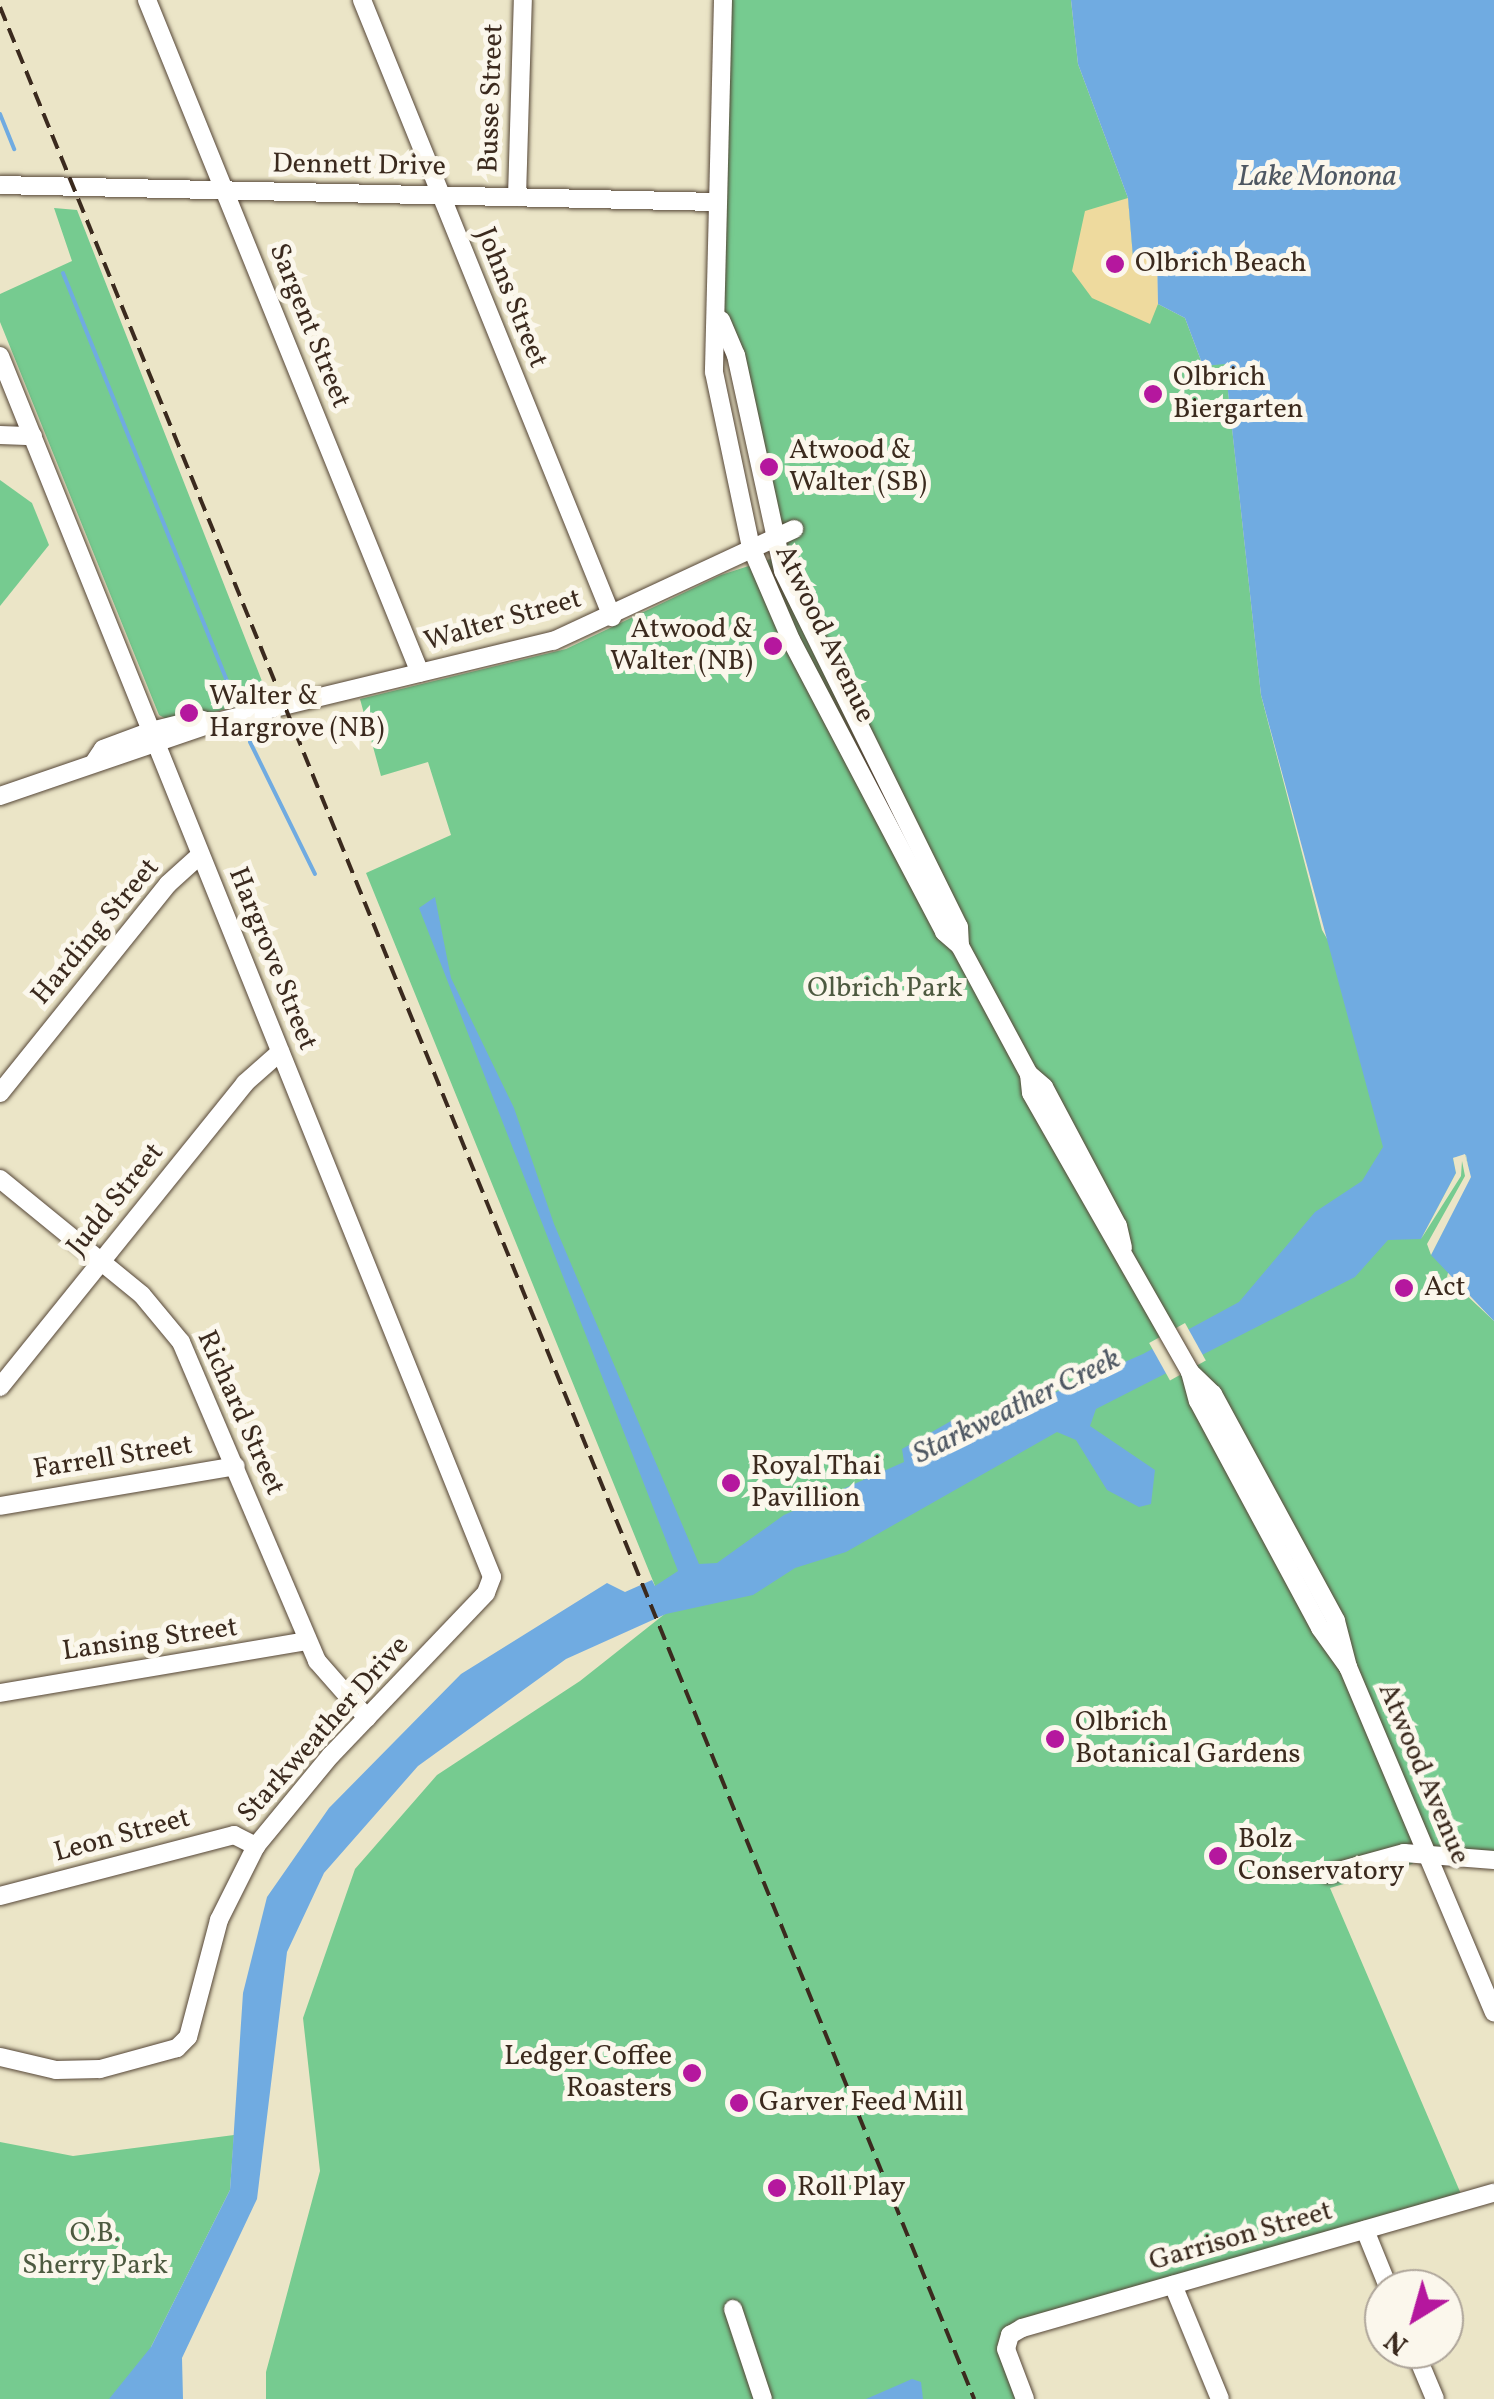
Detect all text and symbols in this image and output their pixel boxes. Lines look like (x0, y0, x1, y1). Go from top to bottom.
street label: Busse Street (473, 23, 511, 173)
street label: Dennett Drive (272, 148, 446, 184)
water label: Lake Monona (1237, 159, 1397, 195)
street label: Johns Street (468, 223, 554, 373)
street label: Sargent Street (261, 239, 357, 413)
place label: Olbrich Beach (1135, 247, 1307, 281)
marker: Olbrich Beach (1104, 253, 1126, 275)
place label: Olbrich Biergarten (1173, 361, 1303, 427)
marker: Olbrich Biergarten (1142, 383, 1164, 405)
place label: Atwood & Walter (SB) (789, 434, 927, 500)
marker: Atwood & Walter (SB) (758, 456, 780, 478)
street label: Atwood Avenue (767, 540, 881, 728)
street label: Walter Street (421, 583, 585, 659)
place label: Atwood & Walter (NB) (610, 613, 753, 679)
marker: Atwood & Walter (NB) (762, 635, 784, 657)
place label: Walter & Hargrove (NB) (209, 680, 384, 746)
marker: Walter & Hargrove (NB) (178, 702, 200, 724)
street label: Harding Street (25, 852, 167, 1012)
street label: Hargrove Street (220, 863, 324, 1055)
park label: Olbrich Park (807, 972, 963, 1006)
street label: Judd Street (60, 1137, 172, 1263)
place label: Act (1424, 1271, 1465, 1305)
marker: Act (1393, 1277, 1415, 1299)
street label: Richard Street (189, 1326, 291, 1500)
water label: Starkweather Creek (908, 1341, 1126, 1473)
street label: Farrell Street (31, 1429, 195, 1487)
place label: Royal Thai Pavillion (751, 1450, 882, 1516)
marker: Royal Thai Pavillion (720, 1472, 742, 1494)
street label: Lansing Street (60, 1611, 240, 1669)
street label: Starkweather Drive (231, 1630, 417, 1830)
street label: Atwood Avenue (1370, 1678, 1476, 1870)
place label: Olbrich Botanical Gardens (1075, 1706, 1301, 1772)
marker: Olbrich Botanical Gardens (1044, 1728, 1066, 1750)
street label: Leon Street (50, 1802, 194, 1870)
place label: Bolz Conservatory (1238, 1823, 1405, 1889)
marker: Bolz Conservatory (1207, 1845, 1229, 1867)
place label: Ledger Coffee Roasters (504, 2040, 672, 2106)
marker: Ledger Coffee Roasters (681, 2062, 703, 2084)
place label: Garver Feed Mill (759, 2086, 964, 2120)
marker: Garver Feed Mill (728, 2092, 750, 2114)
place label: Roll Play (797, 2171, 905, 2205)
marker: Roll Play (766, 2177, 788, 2199)
street label: Garrison Street (1146, 2195, 1336, 2279)
park label: O.B. Sherry Park (22, 2217, 168, 2283)
north arrow (1364, 2269, 1464, 2369)
text: N (1377, 2320, 1417, 2363)

